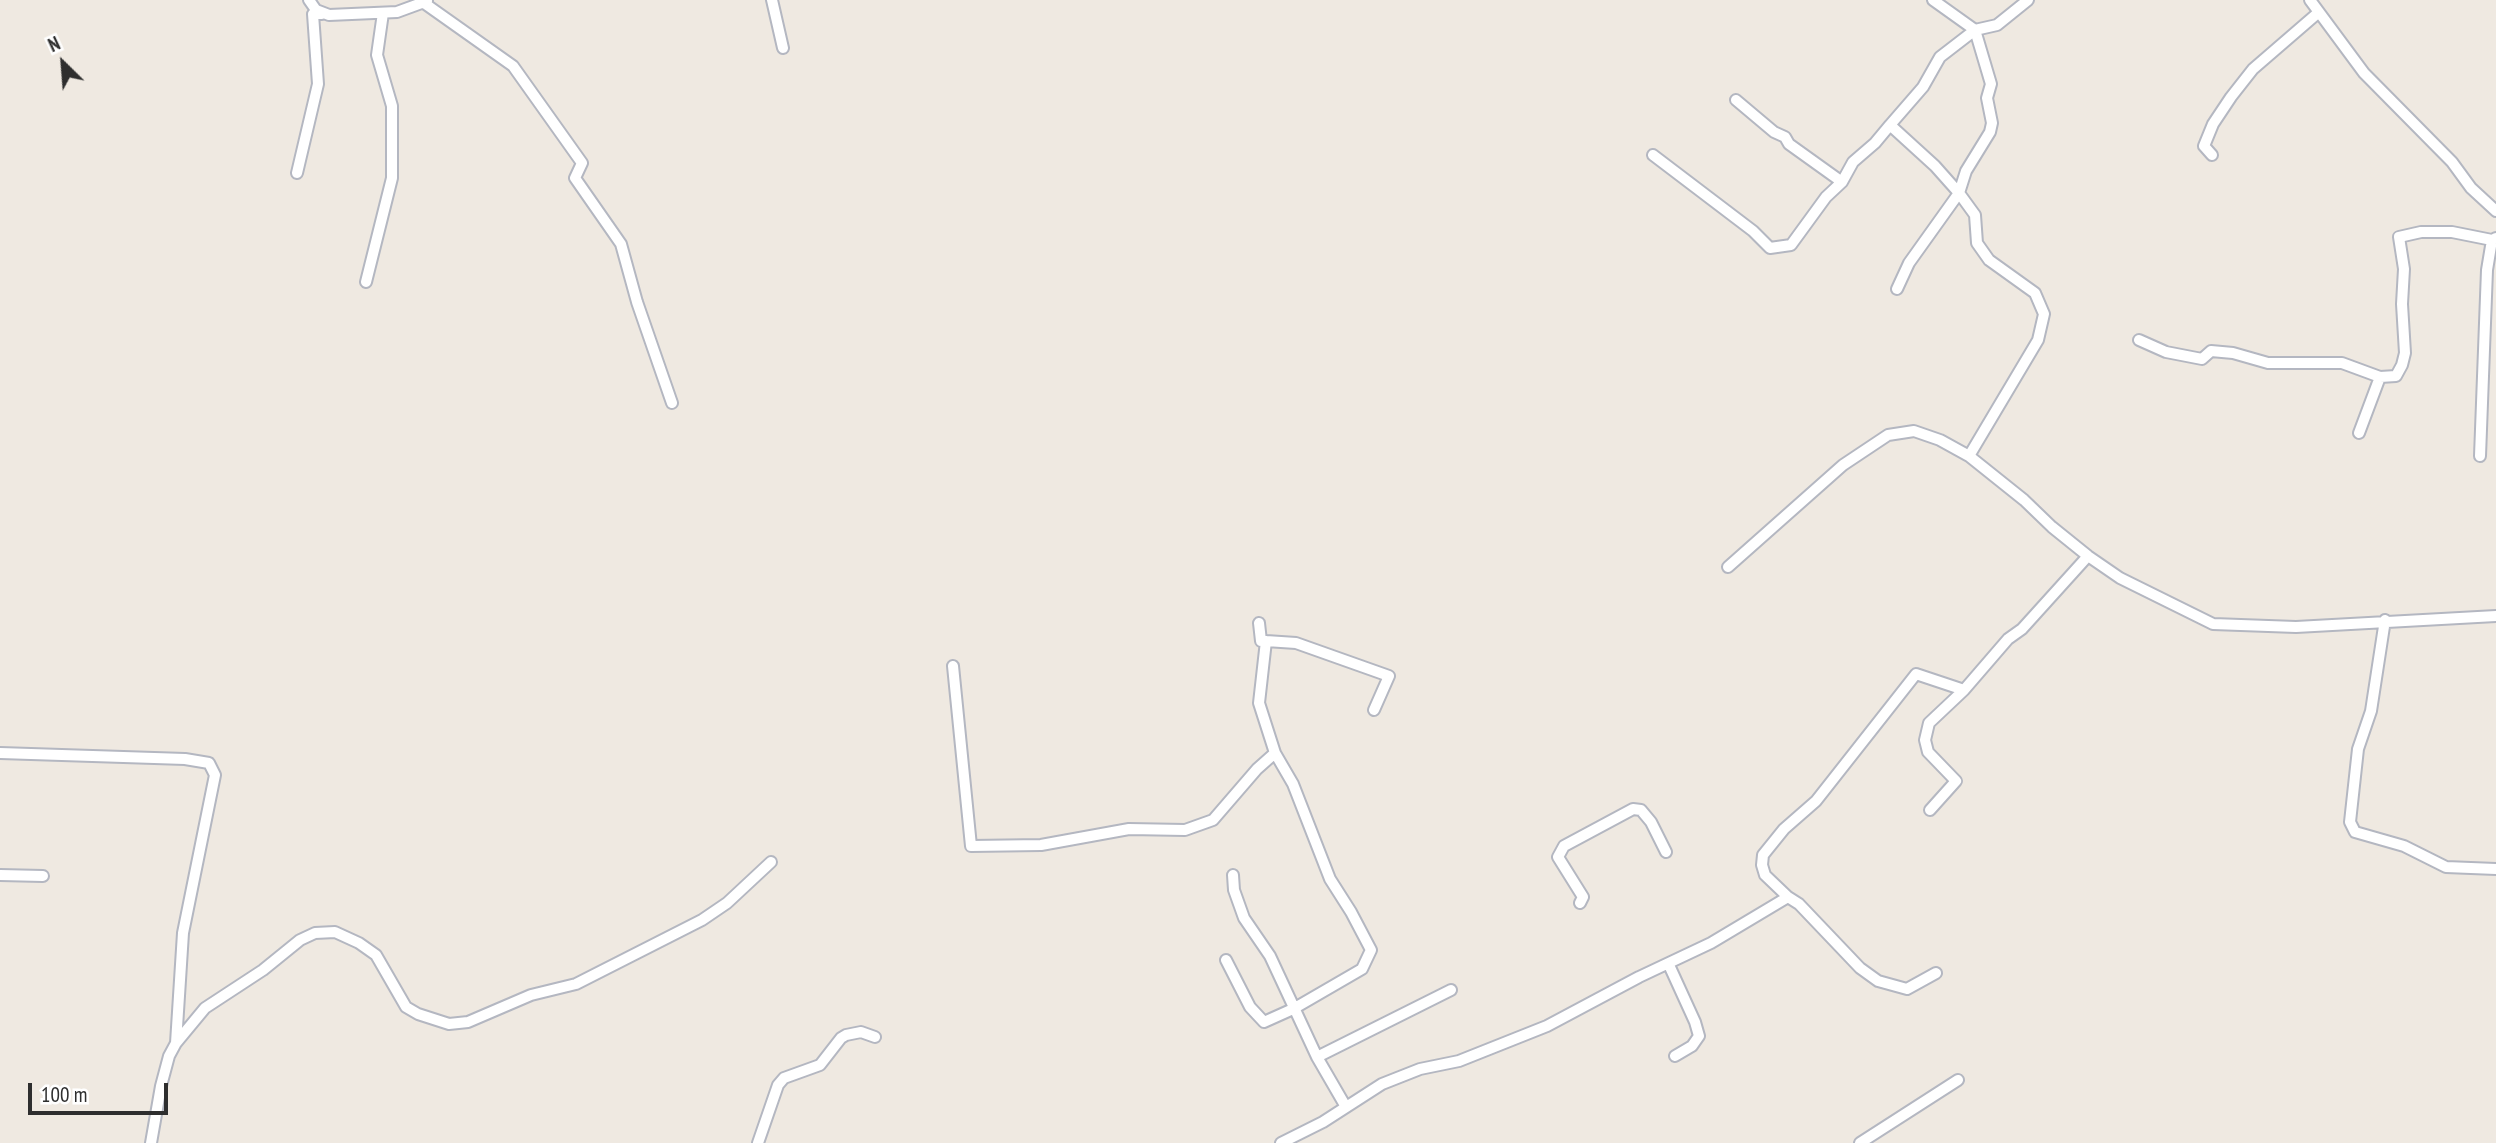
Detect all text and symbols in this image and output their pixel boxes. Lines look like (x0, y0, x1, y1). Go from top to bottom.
north arrow (28, 28, 98, 98)
text: N (44, 31, 64, 57)
scale bar (32, 1070, 172, 1114)
text: 100 m (41, 1081, 87, 1108)

